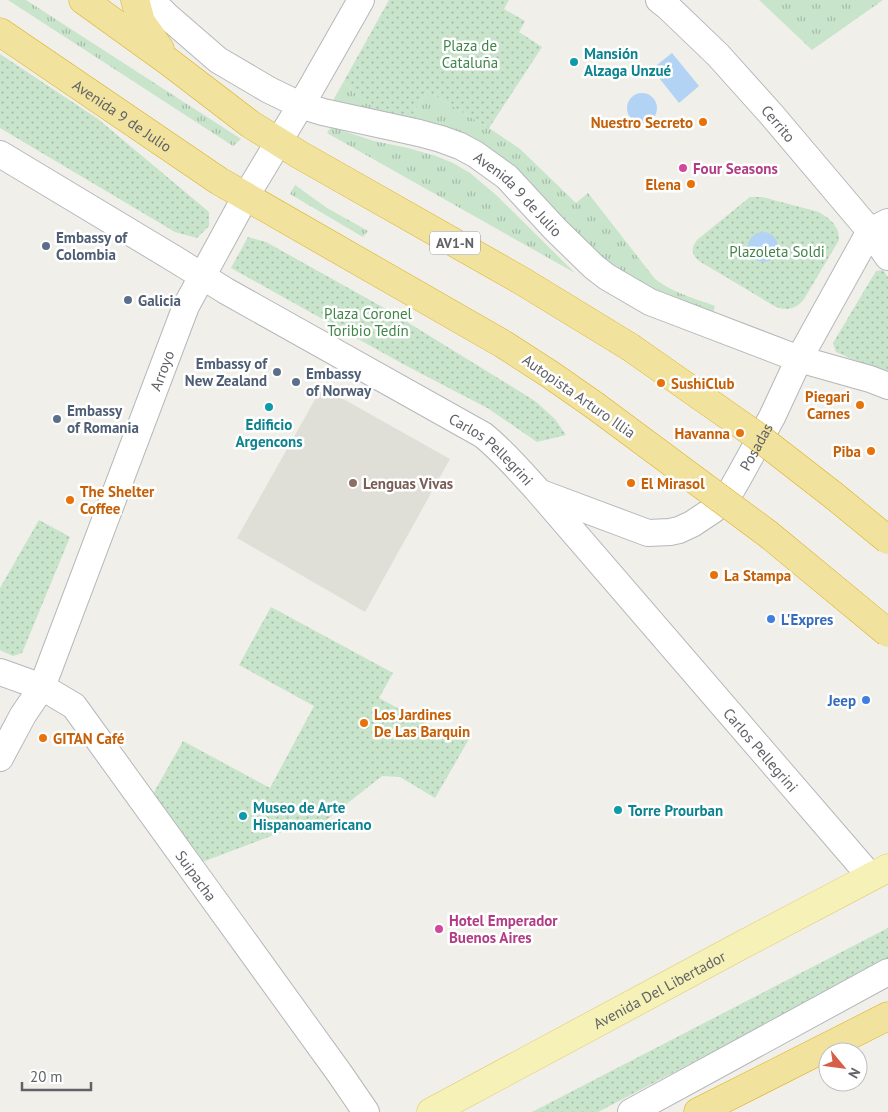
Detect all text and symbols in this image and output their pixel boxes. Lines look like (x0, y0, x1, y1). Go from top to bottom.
park label: Plaza de Cataluña (442, 36, 498, 72)
place label: Mansión Alzaga Unzué (584, 44, 672, 80)
marker: Mansión Alzaga Unzué (568, 56, 580, 68)
street label: Avenida 9 de Julio (69, 75, 176, 156)
street label: Cerrito (758, 101, 800, 146)
place label: Nuestro Secreto (591, 113, 693, 132)
marker: Nuestro Secreto (697, 116, 709, 128)
street label: Avenida 9 de Julio (470, 147, 566, 240)
place label: Four Seasons (693, 159, 778, 178)
marker: Four Seasons (677, 162, 689, 174)
place label: Elena (646, 175, 681, 194)
marker: Elena (685, 178, 697, 190)
place label: Embassy of Colombia (56, 228, 128, 264)
road number: AV1-N (430, 232, 480, 254)
marker: Embassy of Colombia (40, 240, 52, 252)
park label: Plazoleta Soldi (729, 242, 825, 261)
place label: Galicia (138, 291, 181, 310)
marker: Galicia (122, 294, 134, 306)
park label: Plaza Coronel Toribio Tedín (324, 304, 413, 340)
street label: Arroyo (145, 348, 178, 393)
street label: Autopista Arturo Illia (519, 350, 639, 442)
place label: Embassy of New Zealand (185, 354, 268, 390)
place label: Embassy of Norway (306, 364, 372, 400)
marker: Embassy of New Zealand (271, 366, 283, 378)
place label: SushiClub (671, 374, 734, 393)
marker: Embassy of Norway (290, 376, 302, 388)
marker: SushiClub (655, 377, 667, 389)
place label: Piegari Carnes (805, 387, 850, 423)
marker: Piegari Carnes (854, 399, 866, 411)
place label: Embassy of Romania (67, 401, 139, 437)
marker: Edificio Argencons (263, 401, 275, 413)
street label: Carlos Pellegrini (446, 408, 538, 489)
marker: Embassy of Romania (51, 413, 63, 425)
place label: Edificio Argencons (236, 415, 302, 451)
street label: Posadas (735, 419, 776, 474)
place label: Havanna (674, 424, 730, 443)
marker: Havanna (734, 427, 746, 439)
place label: Piba (833, 442, 861, 461)
marker: Piba (865, 445, 877, 457)
place label: Lenguas Vivas (363, 474, 453, 493)
place label: El Mirasol (641, 474, 705, 493)
marker: Lenguas Vivas (347, 477, 359, 489)
marker: El Mirasol (625, 477, 637, 489)
place label: The Shelter Coffee (80, 482, 155, 518)
marker: The Shelter Coffee (64, 494, 76, 506)
place label: La Stampa (724, 566, 791, 585)
marker: La Stampa (708, 569, 720, 581)
place label: L'Expres (781, 610, 833, 629)
marker: L'Expres (765, 613, 777, 625)
place label: Jeep (827, 691, 856, 710)
marker: Jeep (860, 694, 872, 706)
street label: Carlos Pellegrini (720, 704, 803, 795)
place label: Los Jardines De Las Barquin (374, 705, 470, 741)
marker: Los Jardines De Las Barquin (358, 717, 370, 729)
place label: GITAN Café (53, 729, 125, 748)
marker: GITAN Café (37, 732, 49, 744)
place label: Museo de Arte Hispanoamericano (253, 798, 372, 834)
place label: Torre Prourban (628, 801, 723, 820)
marker: Torre Prourban (612, 804, 624, 816)
marker: Museo de Arte Hispanoamericano (237, 810, 249, 822)
street label: Suipacha (172, 846, 221, 905)
place label: Hotel Emperador Buenos Aires (449, 911, 558, 947)
marker: Hotel Emperador Buenos Aires (433, 923, 445, 935)
street label: Avenida Del Libertador (590, 946, 729, 1033)
north arrow (818, 1042, 868, 1092)
scale bar (22, 1060, 91, 1092)
text: N (844, 1065, 864, 1082)
text: 20 m (30, 1067, 63, 1086)

